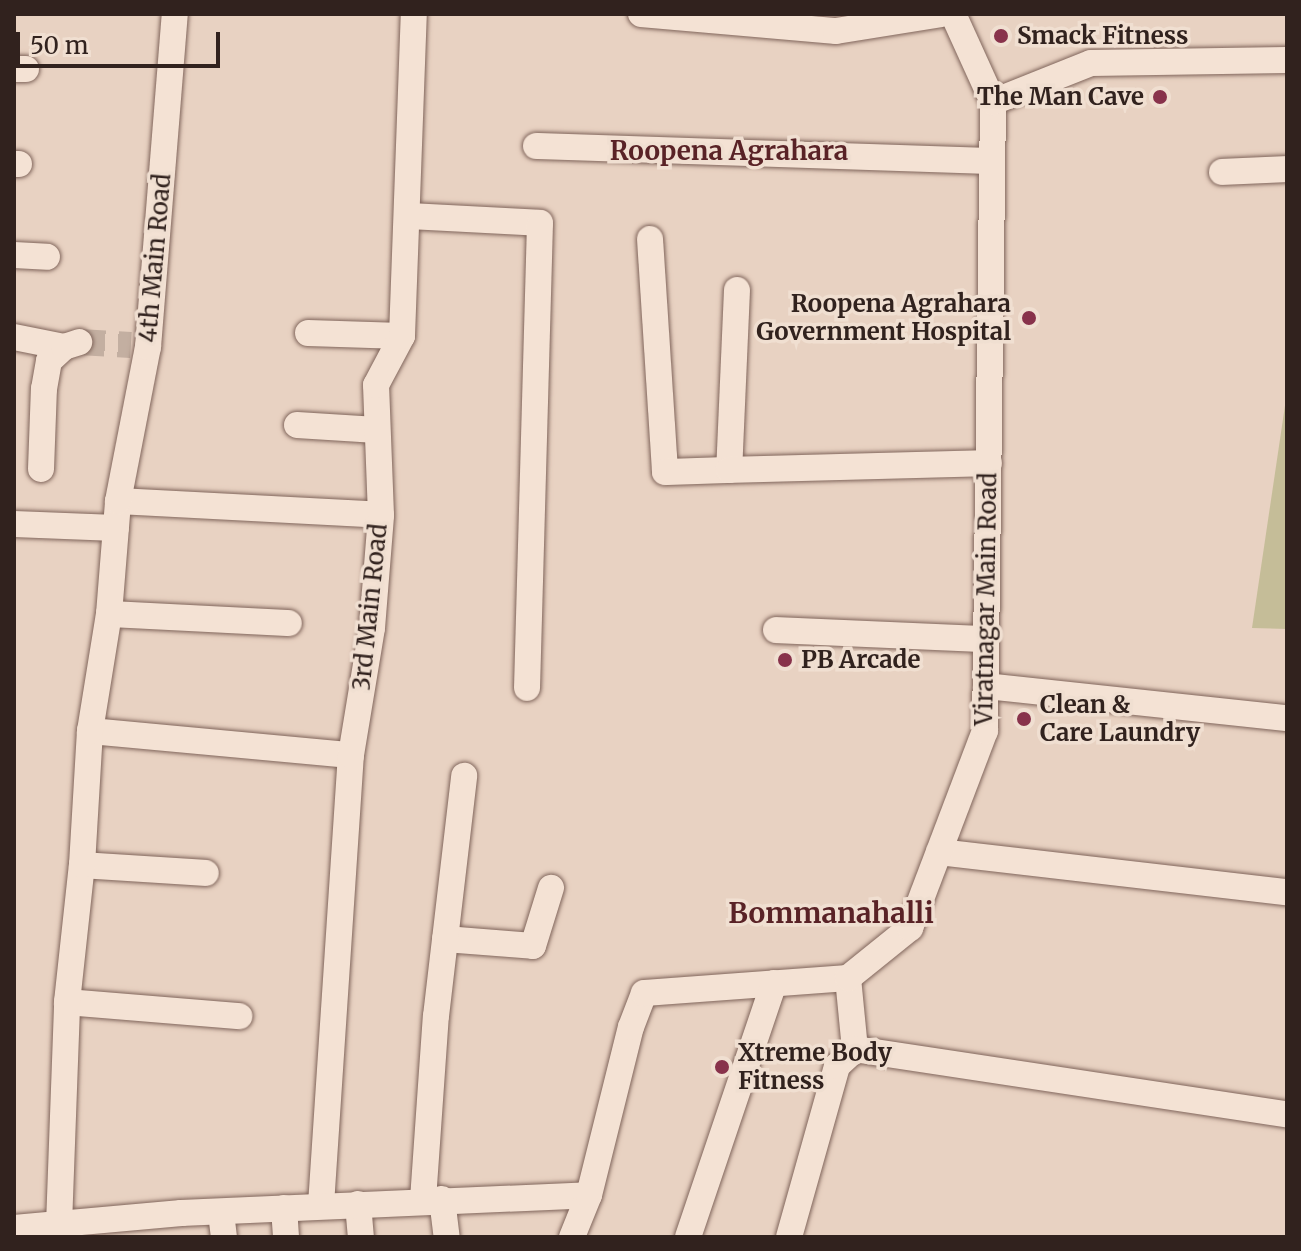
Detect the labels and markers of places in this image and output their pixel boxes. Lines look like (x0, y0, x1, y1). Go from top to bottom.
place label: Smack Fitness (1017, 22, 1188, 50)
marker: Smack Fitness (992, 27, 1010, 45)
place label: The Man Cave (977, 83, 1144, 111)
marker: The Man Cave (1151, 88, 1169, 106)
place label: Roopena Agrahara Government Hospital (756, 290, 1011, 346)
marker: Roopena Agrahara Government Hospital (1018, 307, 1040, 329)
place label: PB Arcade (801, 646, 920, 674)
marker: PB Arcade (776, 651, 794, 669)
place label: Clean & Care Laundry (1040, 691, 1200, 747)
marker: Clean & Care Laundry (1015, 710, 1033, 728)
place label: Xtreme Body Fitness (738, 1039, 892, 1095)
marker: Xtreme Body Fitness (713, 1058, 731, 1076)

